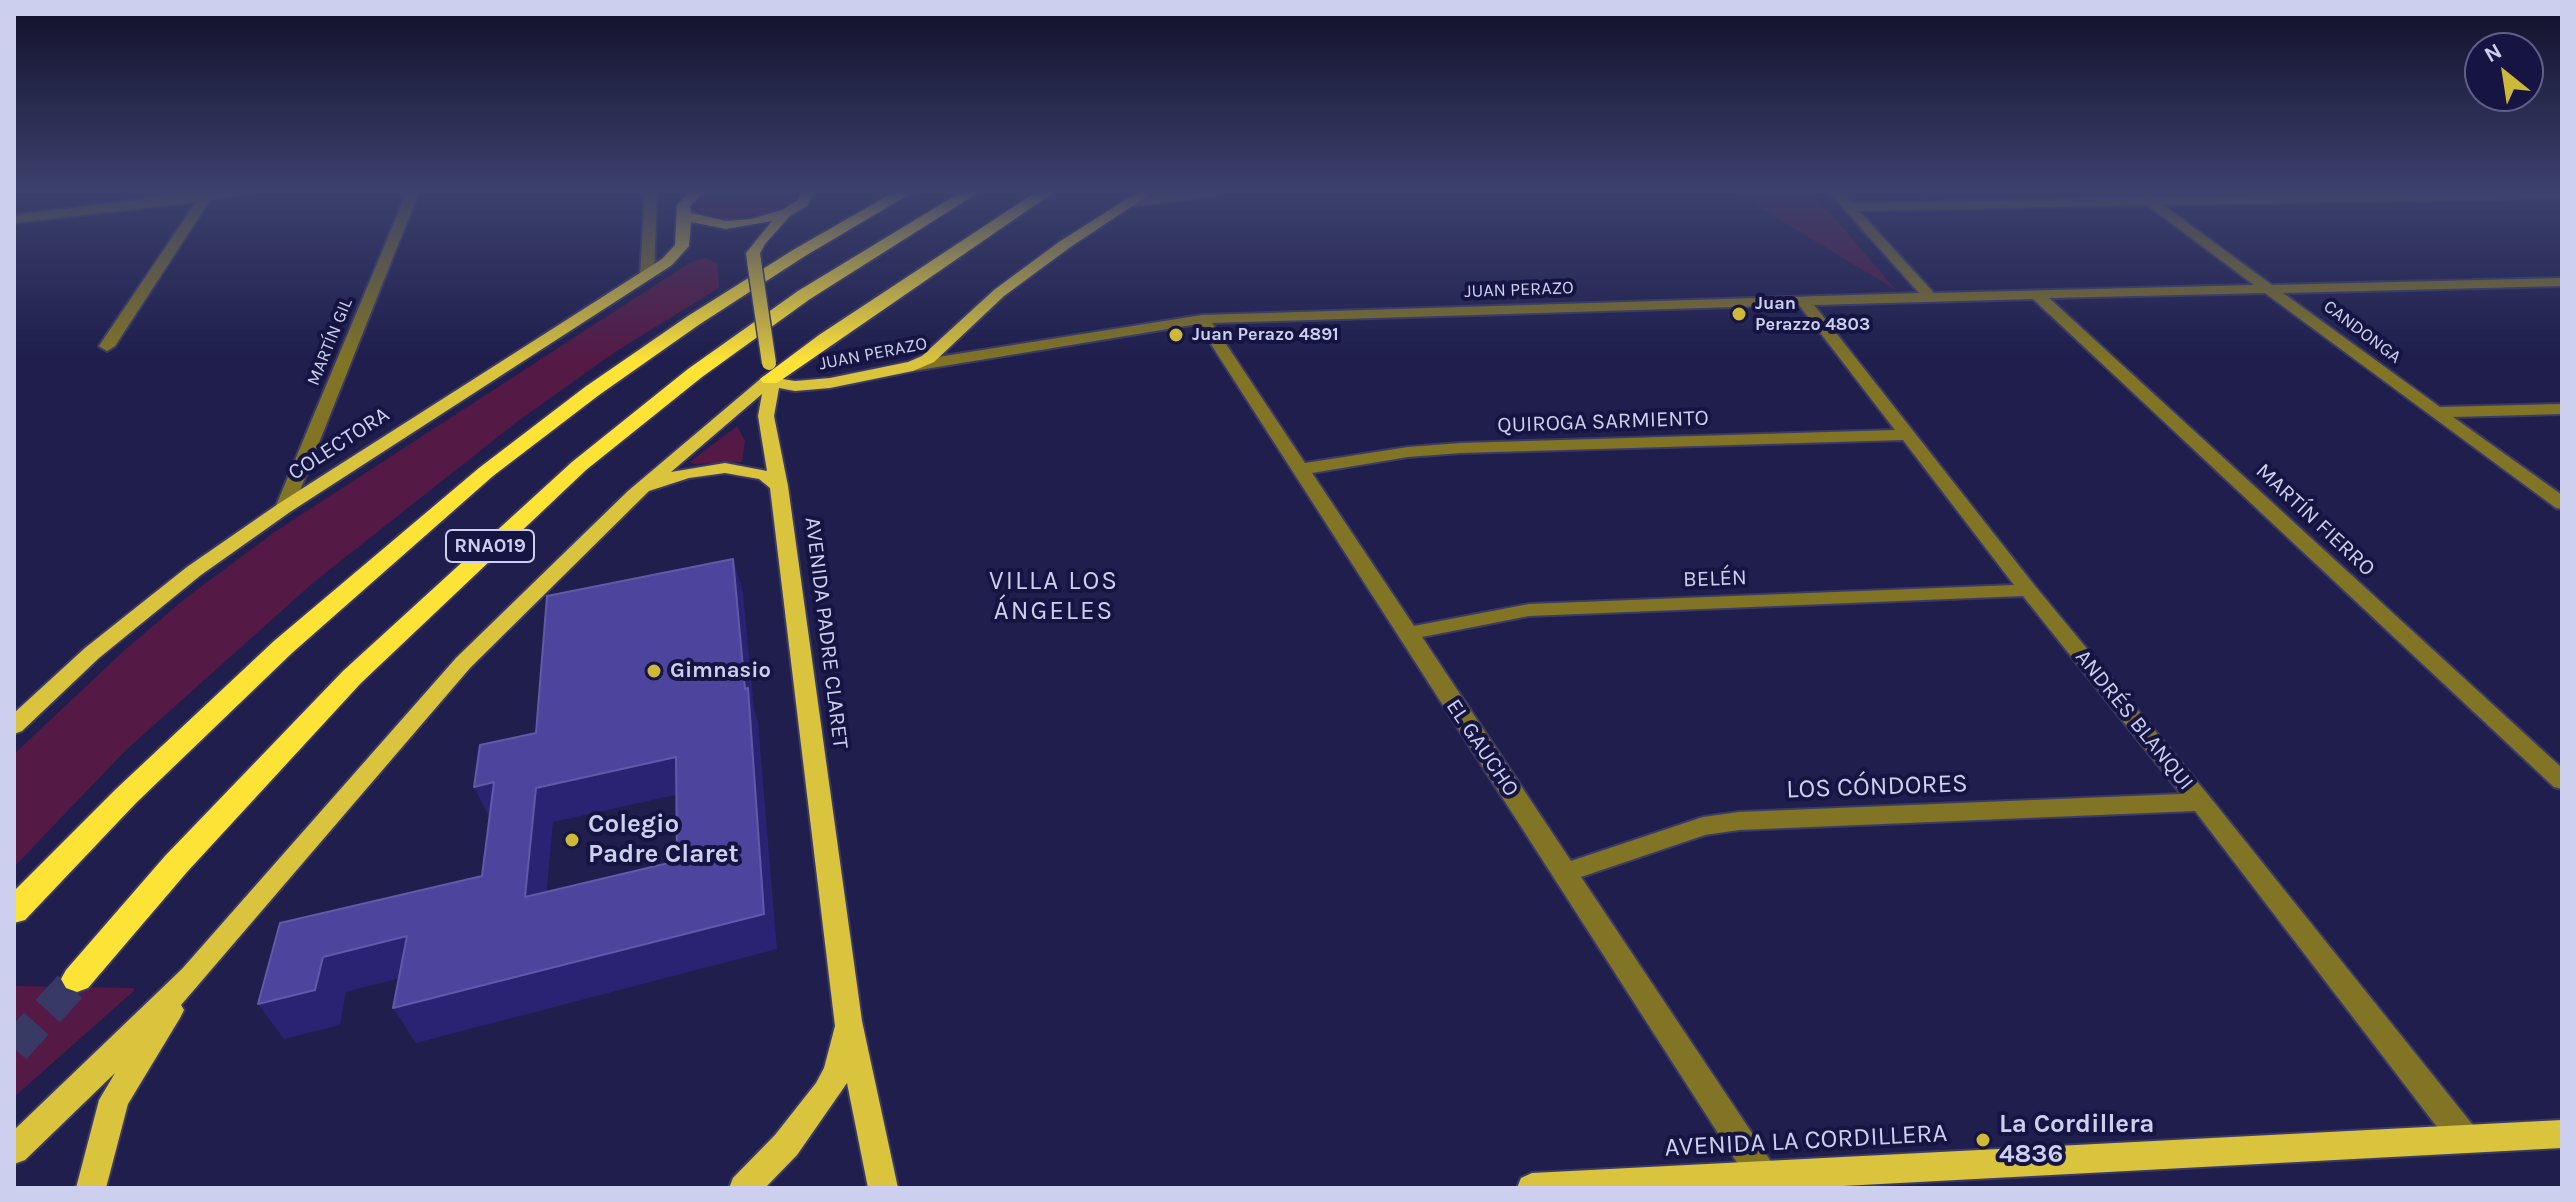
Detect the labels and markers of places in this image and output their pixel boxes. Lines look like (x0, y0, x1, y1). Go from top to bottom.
place label: Juan Perazzo 4803 (1755, 293, 1870, 336)
marker: Juan Perazzo 4803 (1730, 305, 1748, 323)
place label: Juan Perazo 4891 (1192, 324, 1339, 346)
marker: Juan Perazo 4891 (1167, 326, 1185, 344)
place label: Gimnasio (670, 658, 771, 684)
marker: Gimnasio (645, 662, 663, 680)
place label: Colegio Padre Claret (588, 809, 739, 870)
marker: Colegio Padre Claret (563, 831, 581, 849)
place label: La Cordillera 4836 (1999, 1109, 2155, 1170)
marker: La Cordillera 4836 (1974, 1131, 1992, 1149)

